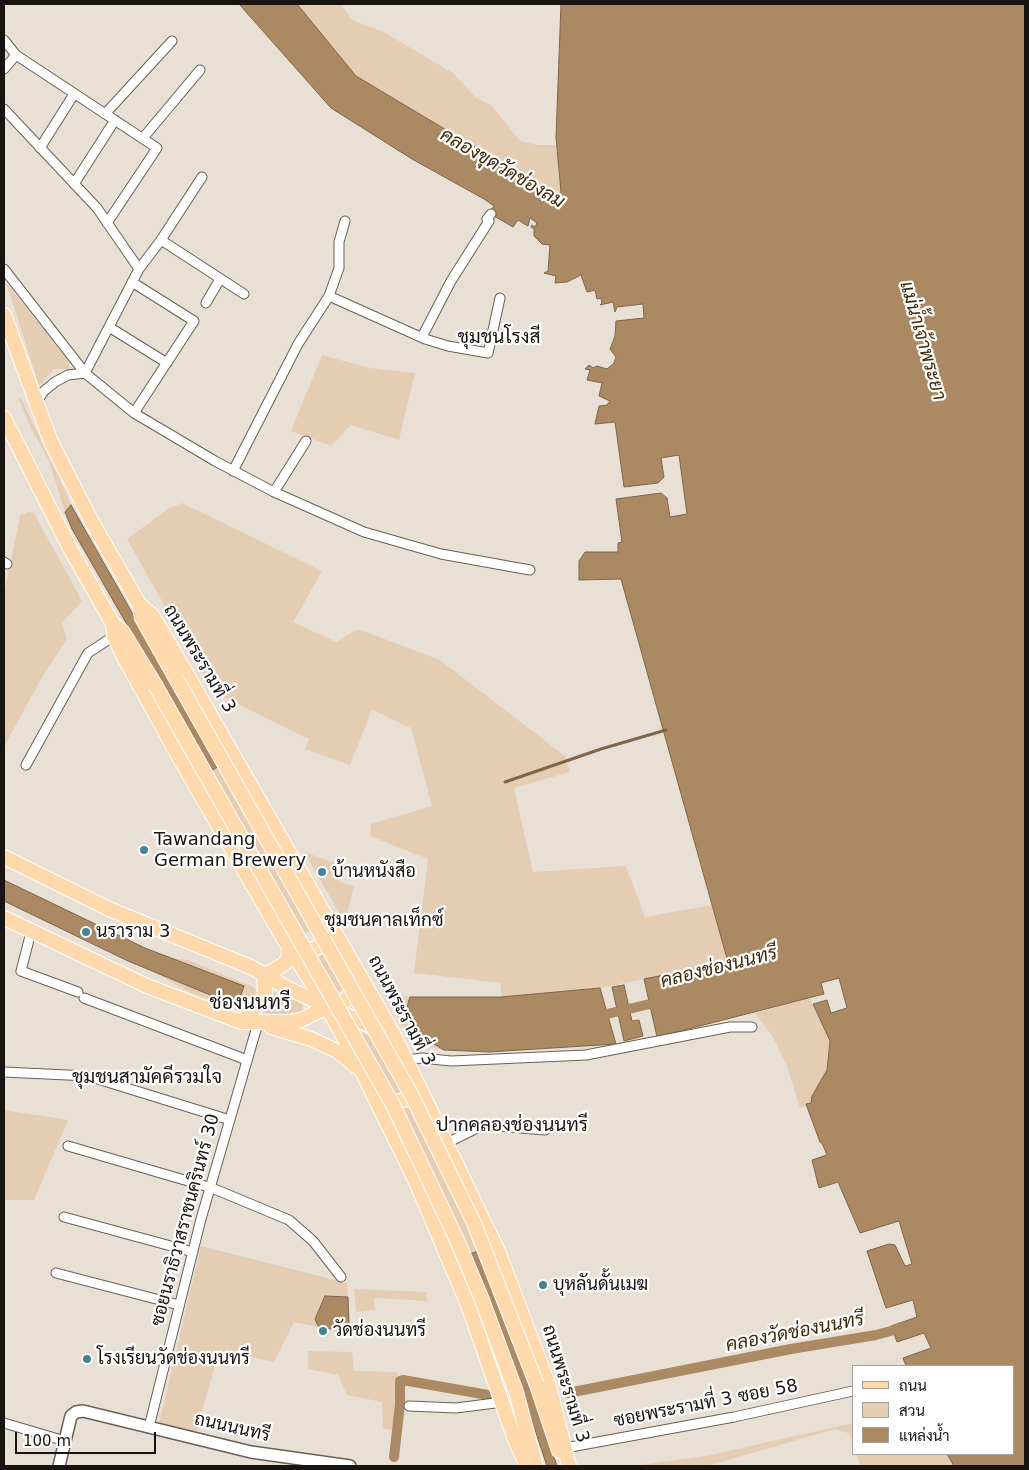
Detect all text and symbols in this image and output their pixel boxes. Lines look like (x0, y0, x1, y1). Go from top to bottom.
water label: คลองขุดวัดช่องลม (436, 124, 568, 214)
water label: แม่น้ำเจ้าพระยา (894, 279, 950, 403)
district label: ชุมชนโรงสี (458, 327, 540, 349)
street label: ถนนพระรามที่ 3 (158, 601, 240, 717)
place label: Tawandang German Brewery (154, 829, 306, 872)
marker: Tawandang German Brewery (138, 844, 150, 856)
place label: บ้านหนังสือ (332, 861, 416, 883)
marker: บ้านหนังสือ (316, 866, 328, 878)
district label: ชุมชนคาลเท็กซ์ (324, 910, 444, 932)
place label: นราราม 3 (96, 921, 171, 943)
marker: นราราม 3 (80, 926, 92, 938)
water label: คลองช่องนนทรี (658, 942, 780, 994)
street label: ถนนพระรามที่ 3 (363, 952, 439, 1070)
district label: ช่องนนทรี (209, 992, 291, 1016)
district label: ชุมชนสามัคคีรวมใจ (72, 1067, 222, 1089)
street label: ซอยนราธิวาสราชนครินทร์ 30 (147, 1111, 225, 1329)
district label: ปากคลองช่องนนทรี (436, 1115, 588, 1137)
place label: บุหลันดั้นเมฆ (553, 1274, 648, 1296)
marker: บุหลันดั้นเมฆ (537, 1279, 549, 1291)
water label: คลองวัดช่องนนทรี (724, 1308, 866, 1358)
place label: วัดช่องนนทรี (333, 1320, 426, 1342)
street label: ถนนพระรามที่ 3 (537, 1322, 593, 1446)
marker: วัดช่องนนทรี (317, 1325, 329, 1337)
place label: โรงเรียนวัดช่องนนทรี (97, 1348, 250, 1370)
marker: โรงเรียนวัดช่องนนทรี (81, 1353, 93, 1365)
legend (852, 1365, 1014, 1455)
street label: ซอยพระรามที่ 3 ซอย 58 (612, 1376, 800, 1432)
text: ถนน (899, 1377, 927, 1395)
text: สวน (899, 1402, 925, 1420)
street label: ถนนนนทรี (192, 1409, 272, 1447)
scale bar (18, 1422, 159, 1454)
text: แหล่งน้ำ (899, 1427, 950, 1445)
text: 100 m (23, 1432, 71, 1450)

